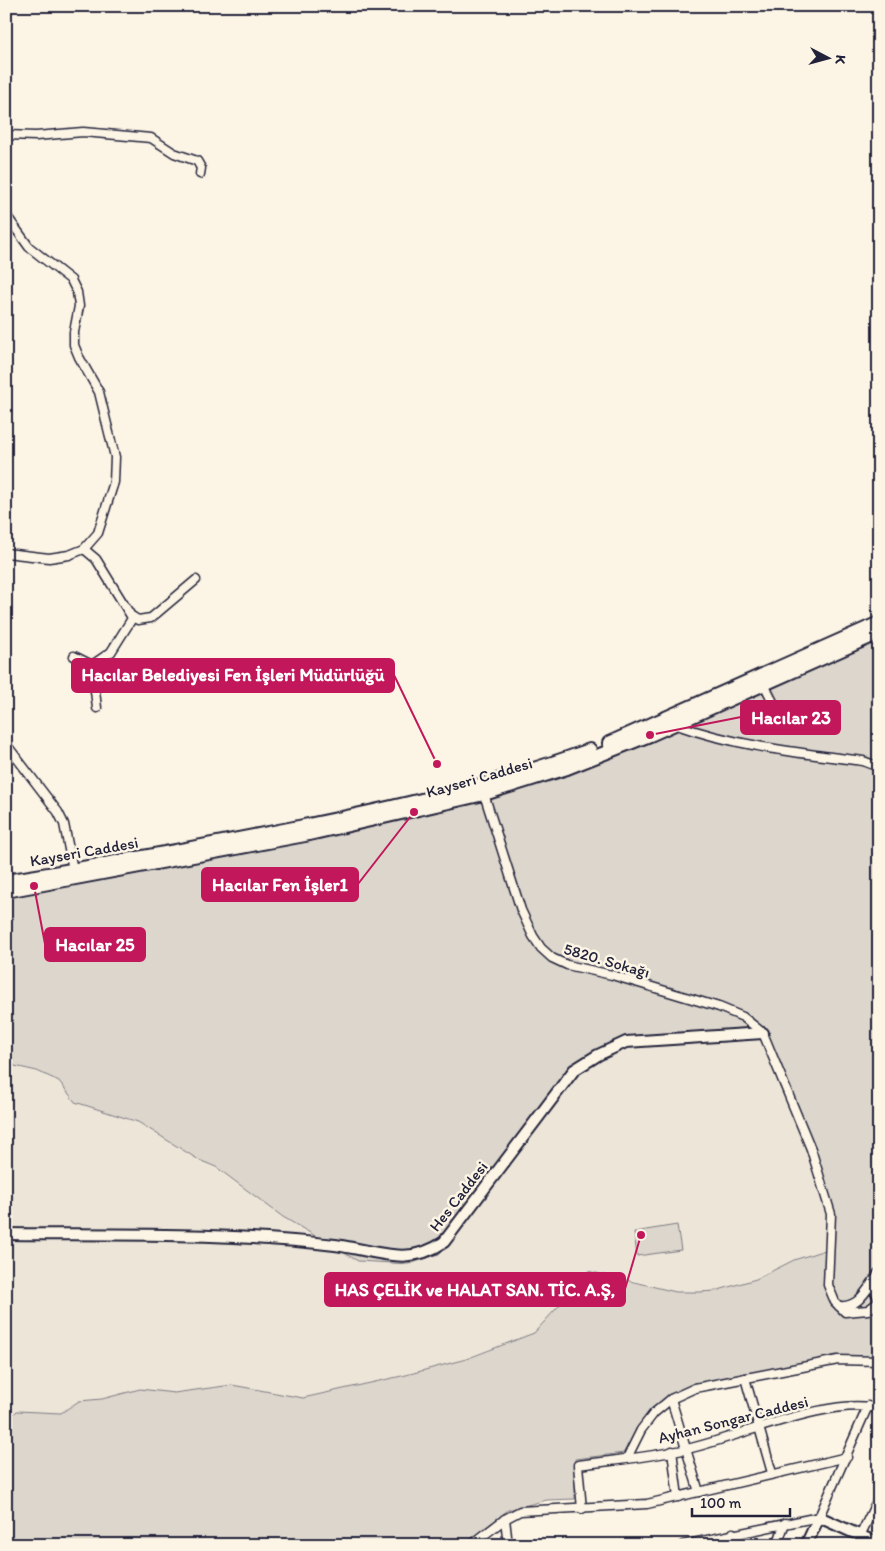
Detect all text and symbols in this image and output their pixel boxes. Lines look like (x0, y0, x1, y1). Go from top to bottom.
north arrow (802, 32, 852, 82)
text: K (831, 54, 849, 66)
callout: Hacılar Belediyesi Fen İşleri Müdürlüğü (72, 659, 394, 692)
text: Hacılar Belediyesi Fen İşleri Müdürlüğü (81, 664, 385, 686)
callout: Hacılar 23 (741, 701, 840, 734)
text: Hacılar 23 (751, 707, 831, 729)
street label: Kayseri Caddesi (424, 753, 534, 802)
street label: Kayseri Caddesi (28, 833, 140, 870)
callout: Hacılar Fen İşler1 (202, 868, 358, 901)
text: Hacılar Fen İşler1 (212, 874, 349, 896)
callout: Hacılar 25 (45, 928, 145, 961)
text: Hacılar 25 (55, 934, 135, 956)
street label: 5820. Sokağı (562, 939, 652, 982)
street label: Hes Caddesi (425, 1157, 492, 1235)
callout: HAS ÇELİK ve HALAT SAN. TİC. A.Ş, (325, 1273, 625, 1306)
text: HAS ÇELİK ve HALAT SAN. TİC. A.Ş, (335, 1279, 615, 1301)
street label: Ayhan Songar Caddesi (656, 1392, 810, 1447)
scale bar (692, 1486, 790, 1518)
text: 100 m (700, 1494, 742, 1512)

